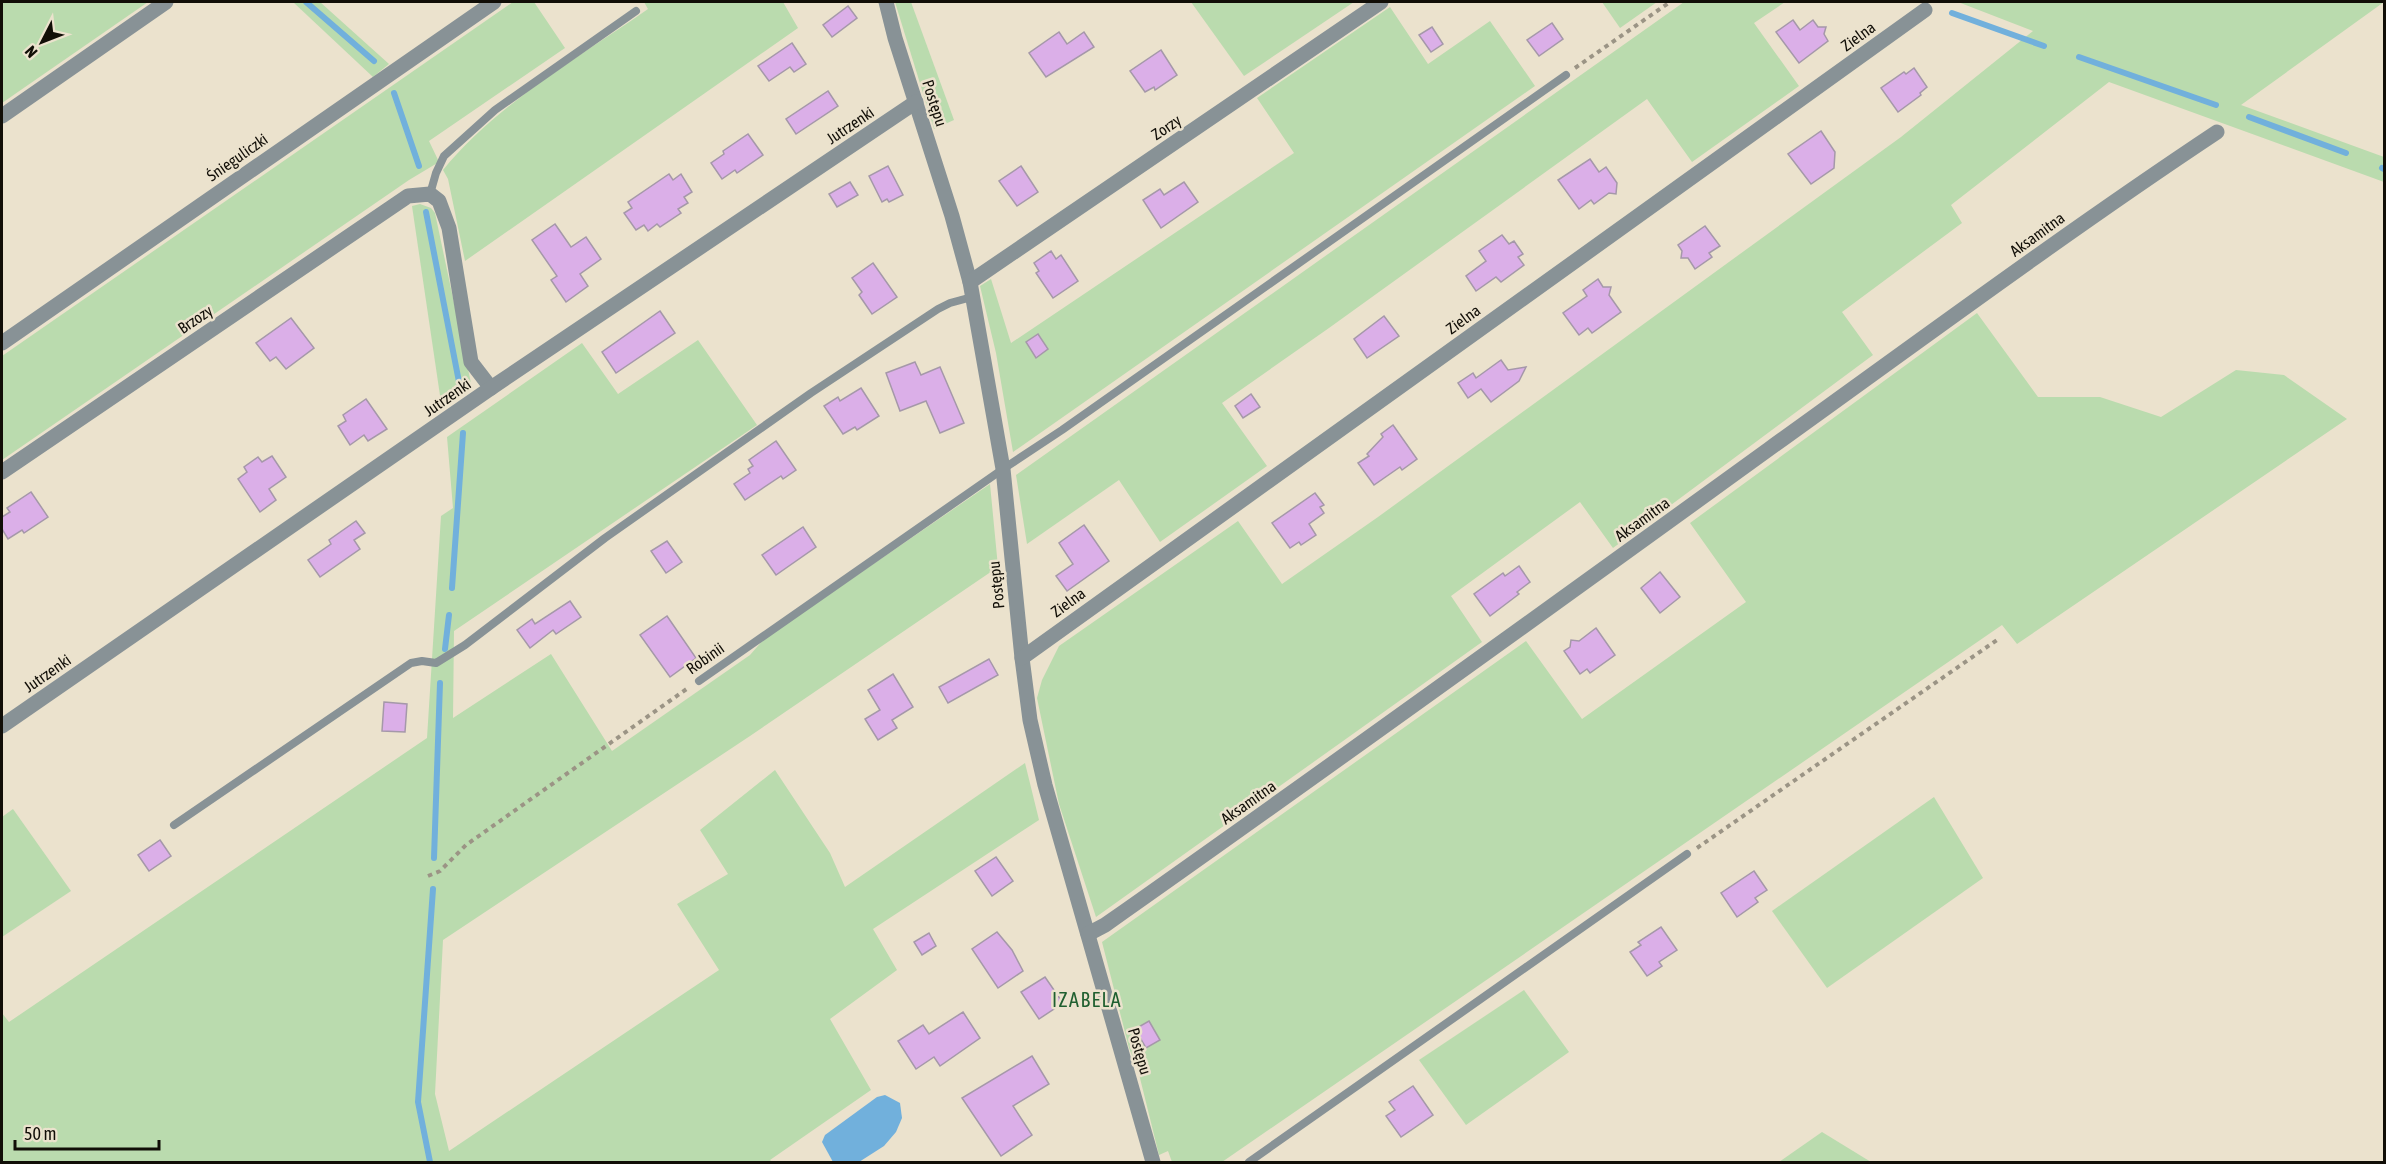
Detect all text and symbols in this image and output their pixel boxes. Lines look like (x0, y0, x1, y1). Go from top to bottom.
north arrow (12, 12, 72, 72)
street label: Zielna (1838, 18, 1878, 54)
text: N (21, 43, 41, 62)
street label: Postępu (918, 77, 951, 129)
street label: Jutrzenki (823, 103, 877, 147)
street label: Zorzy (1148, 110, 1185, 144)
street label: Śnieguliczki (203, 130, 271, 185)
street label: Aksamitna (2006, 208, 2068, 260)
street label: Brzozy (174, 301, 217, 338)
street label: Zielna (1443, 301, 1483, 337)
street label: Jutrzenki (420, 374, 474, 420)
street label: Aksamitna (1611, 493, 1673, 545)
street label: Postępu (985, 560, 1008, 610)
street label: Zielna (1048, 584, 1088, 620)
street label: Robinii (683, 639, 727, 677)
street label: Jutrzenki (20, 650, 74, 696)
street label: Aksamitna (1217, 777, 1279, 827)
district label: IZABELA (1052, 988, 1122, 1011)
street label: Postępu (1124, 1026, 1155, 1077)
scale bar (15, 1113, 159, 1151)
text: 50 m (24, 1123, 56, 1144)

